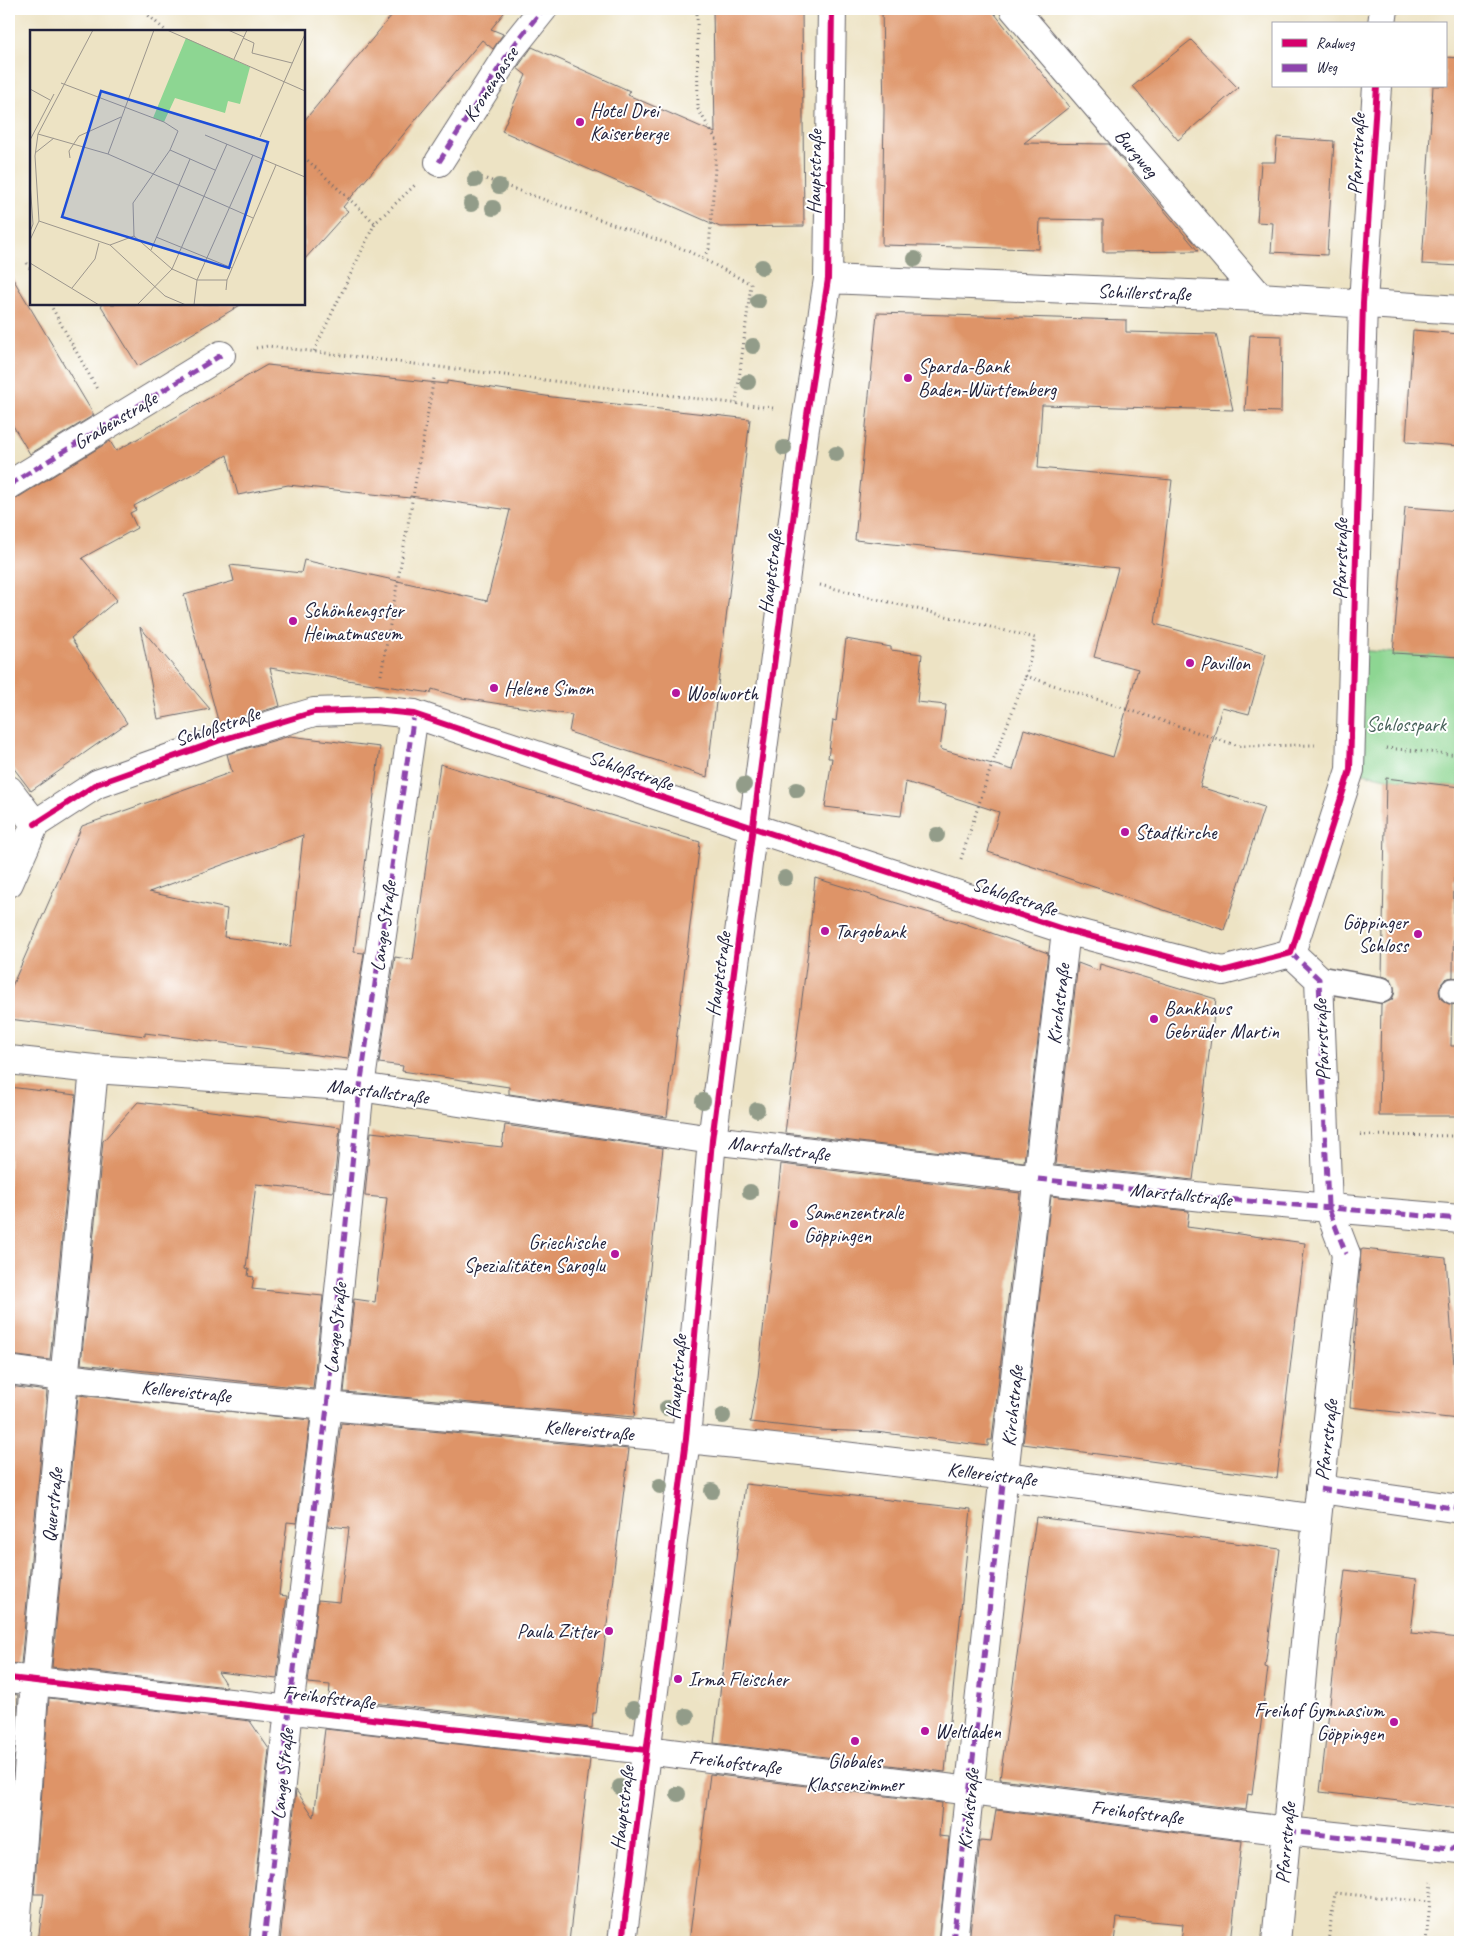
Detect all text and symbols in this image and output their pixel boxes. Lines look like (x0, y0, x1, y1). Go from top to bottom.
legend (1272, 22, 1446, 88)
inset map (30, 30, 305, 305)
text: Radweg (1316, 34, 1356, 53)
street label: Kronengasse (457, 41, 525, 126)
text: Weg (1316, 58, 1338, 77)
place label: Hotel Drei Kaiserberge (590, 98, 670, 146)
street label: Pfarrstraße (1342, 111, 1371, 195)
marker: Hotel Drei Kaiserberge (574, 116, 586, 128)
street label: Burgweg (1109, 124, 1165, 184)
street label: Hauptstraße (801, 128, 828, 215)
street label: Schillerstraße (1097, 278, 1192, 307)
place label: Sparda-Bank Baden-Württemberg (918, 354, 1057, 402)
marker: Sparda-Bank Baden-Württemberg (902, 372, 914, 384)
street label: Grabenstraße (69, 385, 163, 455)
street label: Pfarrstraße (1327, 517, 1354, 600)
street label: Hauptstraße (753, 527, 788, 616)
place label: Schönhengster Heimatmuseum (303, 598, 405, 646)
marker: Schönhengster Heimatmuseum (287, 615, 299, 627)
place label: Pavillon (1200, 651, 1251, 676)
marker: Pavillon (1184, 657, 1196, 669)
place label: Helene Simon (504, 676, 594, 701)
place label: Woolworth (686, 681, 759, 706)
marker: Helene Simon (488, 682, 500, 694)
marker: Woolworth (670, 687, 682, 699)
street label: Schloßstraße (172, 701, 264, 752)
park label: Schlosspark (1366, 712, 1448, 737)
street label: Schloßstraße (585, 744, 678, 797)
place label: Stadtkirche (1135, 820, 1218, 845)
marker: Stadtkirche (1119, 826, 1131, 838)
street label: Schloßstraße (969, 871, 1062, 922)
street label: Lange Straße (365, 878, 402, 973)
place label: Göppinger Schloss (1343, 910, 1410, 958)
place label: Targobank (835, 919, 907, 944)
marker: Targobank (819, 925, 831, 937)
marker: Göppinger Schloss (1412, 928, 1424, 940)
street label: Hauptstraße (700, 929, 737, 1018)
street label: Kirchstraße (1041, 961, 1076, 1046)
place label: Bankhaus Gebrüder Martin (1164, 996, 1280, 1044)
street label: Pfarrstraße (1308, 997, 1335, 1081)
marker: Bankhaus Gebrüder Martin (1148, 1013, 1160, 1025)
street label: Marstallstraße (326, 1073, 431, 1110)
street label: Marstallstraße (727, 1130, 832, 1167)
street label: Marstallstraße (1129, 1177, 1234, 1212)
place label: Samenzentrale Göppingen (804, 1200, 905, 1248)
marker: Samenzentrale Göppingen (788, 1218, 800, 1230)
place label: Griechische Spezialitäten Saroglu (464, 1230, 607, 1278)
marker: Griechische Spezialitäten Saroglu (609, 1248, 621, 1260)
street label: Lange Straße (318, 1280, 353, 1375)
street label: Hauptstraße (660, 1332, 693, 1420)
street label: Kirchstraße (996, 1363, 1029, 1448)
street label: Kellereistraße (140, 1374, 233, 1409)
street label: Pfarrstraße (1309, 1397, 1344, 1482)
street label: Kellereistraße (543, 1414, 636, 1447)
street label: Kellereistraße (946, 1457, 1039, 1493)
street label: Querstraße (36, 1465, 69, 1543)
place label: Paula Zitter (517, 1619, 601, 1644)
marker: Paula Zitter (603, 1625, 615, 1637)
place label: Irma Fleischer (688, 1667, 790, 1692)
marker: Irma Fleischer (672, 1673, 684, 1685)
street label: Freihofstraße (282, 1679, 378, 1716)
place label: Freihof Gymnasium Göppingen (1254, 1698, 1386, 1746)
marker: Freihof Gymnasium Göppingen (1388, 1716, 1400, 1728)
place label: Weltladen (935, 1719, 1002, 1744)
marker: Weltladen (919, 1725, 931, 1737)
street label: Lange Straße (265, 1726, 300, 1821)
marker: Globales Klassenzimmer (849, 1735, 861, 1747)
street label: Freihofstraße (688, 1744, 784, 1781)
place label: Globales Klassenzimmer (806, 1749, 906, 1797)
street label: Hauptstraße (605, 1763, 640, 1852)
street label: Kirchstraße (952, 1766, 985, 1851)
street label: Freihofstraße (1090, 1794, 1186, 1831)
street label: Pfarrstraße (1269, 1800, 1302, 1885)

